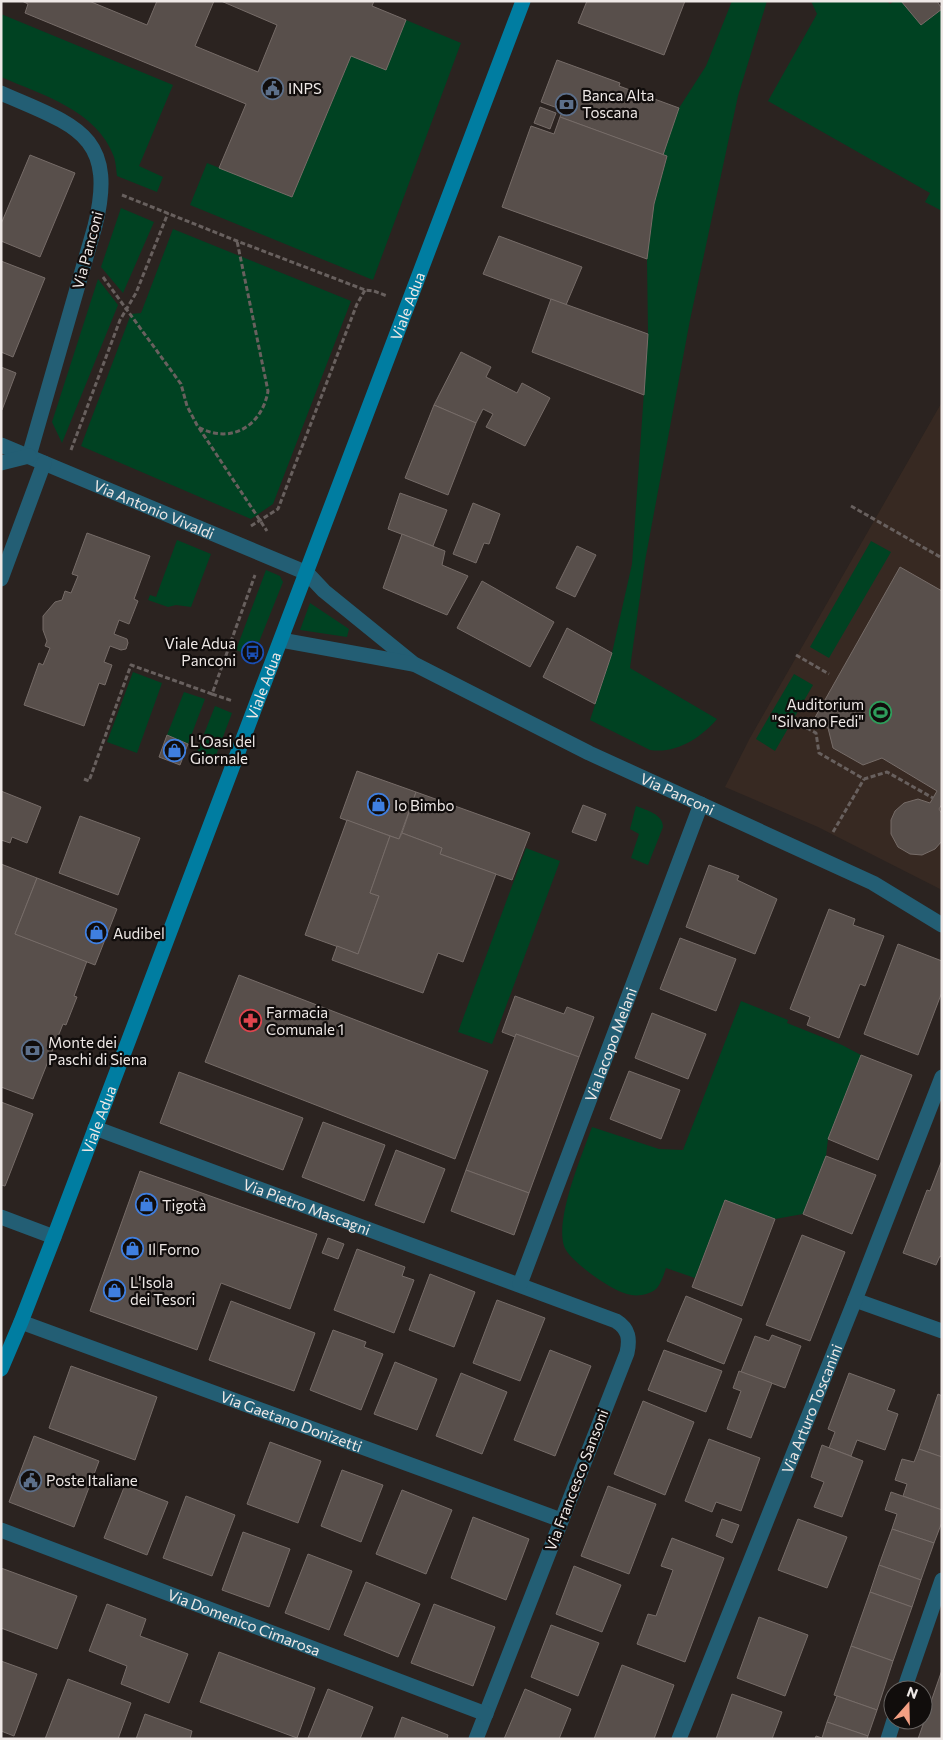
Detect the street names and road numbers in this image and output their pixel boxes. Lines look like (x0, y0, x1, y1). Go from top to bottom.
street label: Via Panconi (68, 209, 106, 291)
street label: Viale Adua (386, 269, 428, 343)
street label: Via Antonio Vivaldi (91, 476, 217, 542)
street label: Viale Adua (242, 649, 284, 722)
street label: Via Panconi (638, 769, 717, 818)
street label: Via Iacopo Melani (581, 985, 640, 1104)
street label: Viale Adua (77, 1083, 120, 1156)
street label: Via Pietro Mascagni (241, 1175, 373, 1238)
street label: Via Arturo Toscanini (777, 1341, 845, 1476)
street label: Via Gaetano Donizetti (218, 1387, 365, 1455)
street label: Via Francesco Sansoni (541, 1407, 611, 1553)
street label: Via Domenico Cimarosa (165, 1585, 323, 1659)

